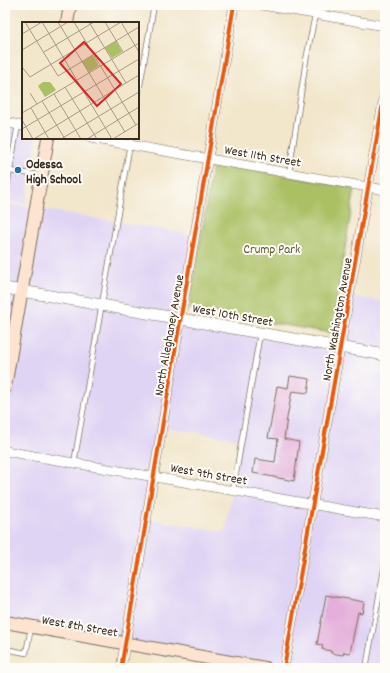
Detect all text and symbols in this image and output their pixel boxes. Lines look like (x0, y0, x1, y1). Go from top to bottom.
inset map (22, 22, 139, 139)
street label: West 11th Street (223, 141, 303, 174)
place label: Odessa High School (26, 156, 82, 190)
marker: Odessa High School (13, 165, 23, 175)
park label: Crump Park (244, 241, 300, 260)
street label: North Washington Avenue (318, 256, 359, 383)
street label: North Alleghaney Avenue (150, 273, 191, 398)
street label: West 10th Street (191, 300, 275, 333)
street label: West 9th Street (169, 459, 249, 492)
street label: West 8th Street (40, 611, 119, 644)

